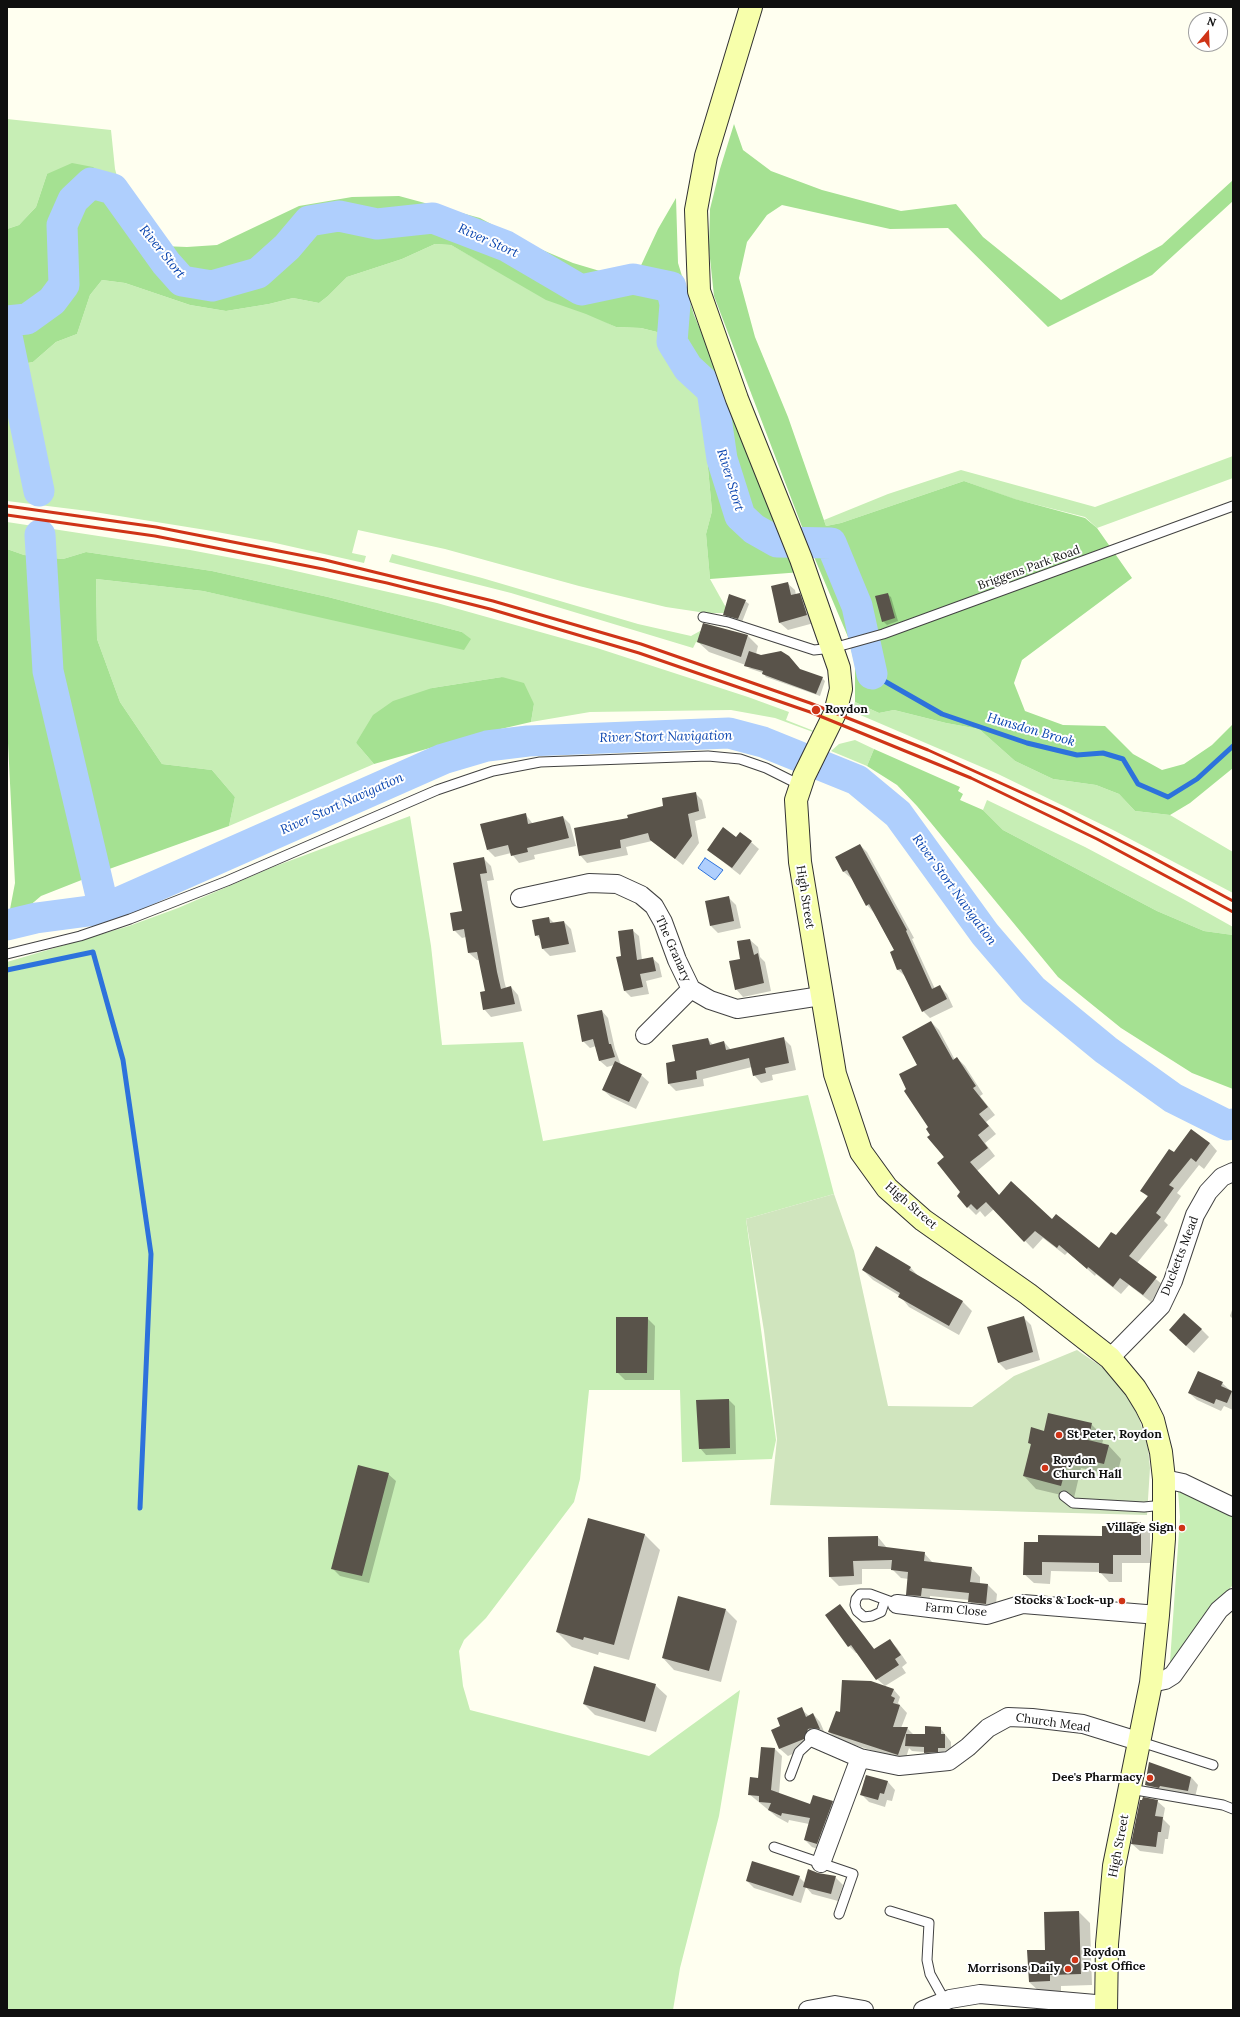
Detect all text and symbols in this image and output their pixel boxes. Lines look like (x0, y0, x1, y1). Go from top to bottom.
north arrow (1188, 12, 1228, 52)
text: N (1205, 14, 1218, 30)
water label: River Stort (455, 221, 521, 261)
water label: River Stort (136, 222, 188, 282)
water label: River Stort (713, 447, 747, 513)
street label: Briggens Park Road (976, 543, 1082, 593)
place label: Roydon (825, 703, 868, 717)
marker: Roydon (810, 704, 822, 716)
water label: Hunsdon Brook (985, 710, 1077, 750)
water label: River Stort Navigation (599, 728, 733, 746)
water label: River Stort Navigation (278, 770, 406, 838)
water label: River Stort Navigation (909, 832, 999, 948)
street label: High Street (793, 864, 817, 930)
street label: The Granary (652, 914, 694, 984)
street label: High Street (882, 1180, 940, 1232)
street label: Ducketts Mead (1158, 1214, 1202, 1298)
place label: St Peter, Roydon (1067, 1428, 1162, 1442)
marker: St Peter, Roydon (1054, 1430, 1064, 1440)
place label: Roydon Church Hall (1053, 1454, 1122, 1482)
marker: Roydon Church Hall (1040, 1463, 1050, 1473)
place label: Village Sign (1107, 1521, 1174, 1535)
marker: Village Sign (1177, 1523, 1187, 1533)
place label: Stocks & Lock-up (1014, 1594, 1114, 1608)
marker: Stocks & Lock-up (1117, 1596, 1127, 1606)
street label: Farm Close (924, 1600, 988, 1620)
street label: Church Mead (1015, 1711, 1091, 1735)
place label: Dee's Pharmacy (1052, 1771, 1142, 1785)
marker: Dee's Pharmacy (1145, 1773, 1155, 1783)
street label: High Street (1106, 1813, 1132, 1879)
place label: Roydon Post Office (1083, 1946, 1146, 1974)
marker: Roydon Post Office (1070, 1955, 1080, 1965)
place label: Morrisons Daily (968, 1962, 1060, 1976)
marker: Morrisons Daily (1063, 1964, 1073, 1974)

